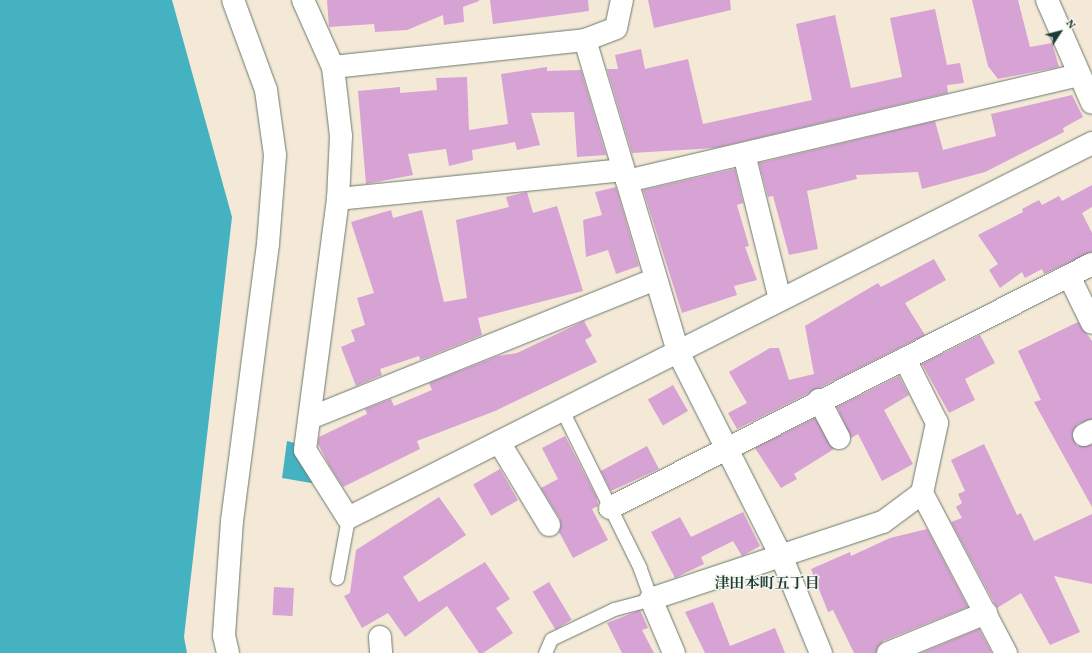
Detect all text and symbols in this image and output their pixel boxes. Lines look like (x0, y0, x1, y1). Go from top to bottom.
north arrow (1040, 12, 1080, 52)
text: N (1062, 17, 1079, 32)
district label: 津田本町五丁目 (715, 576, 819, 594)

